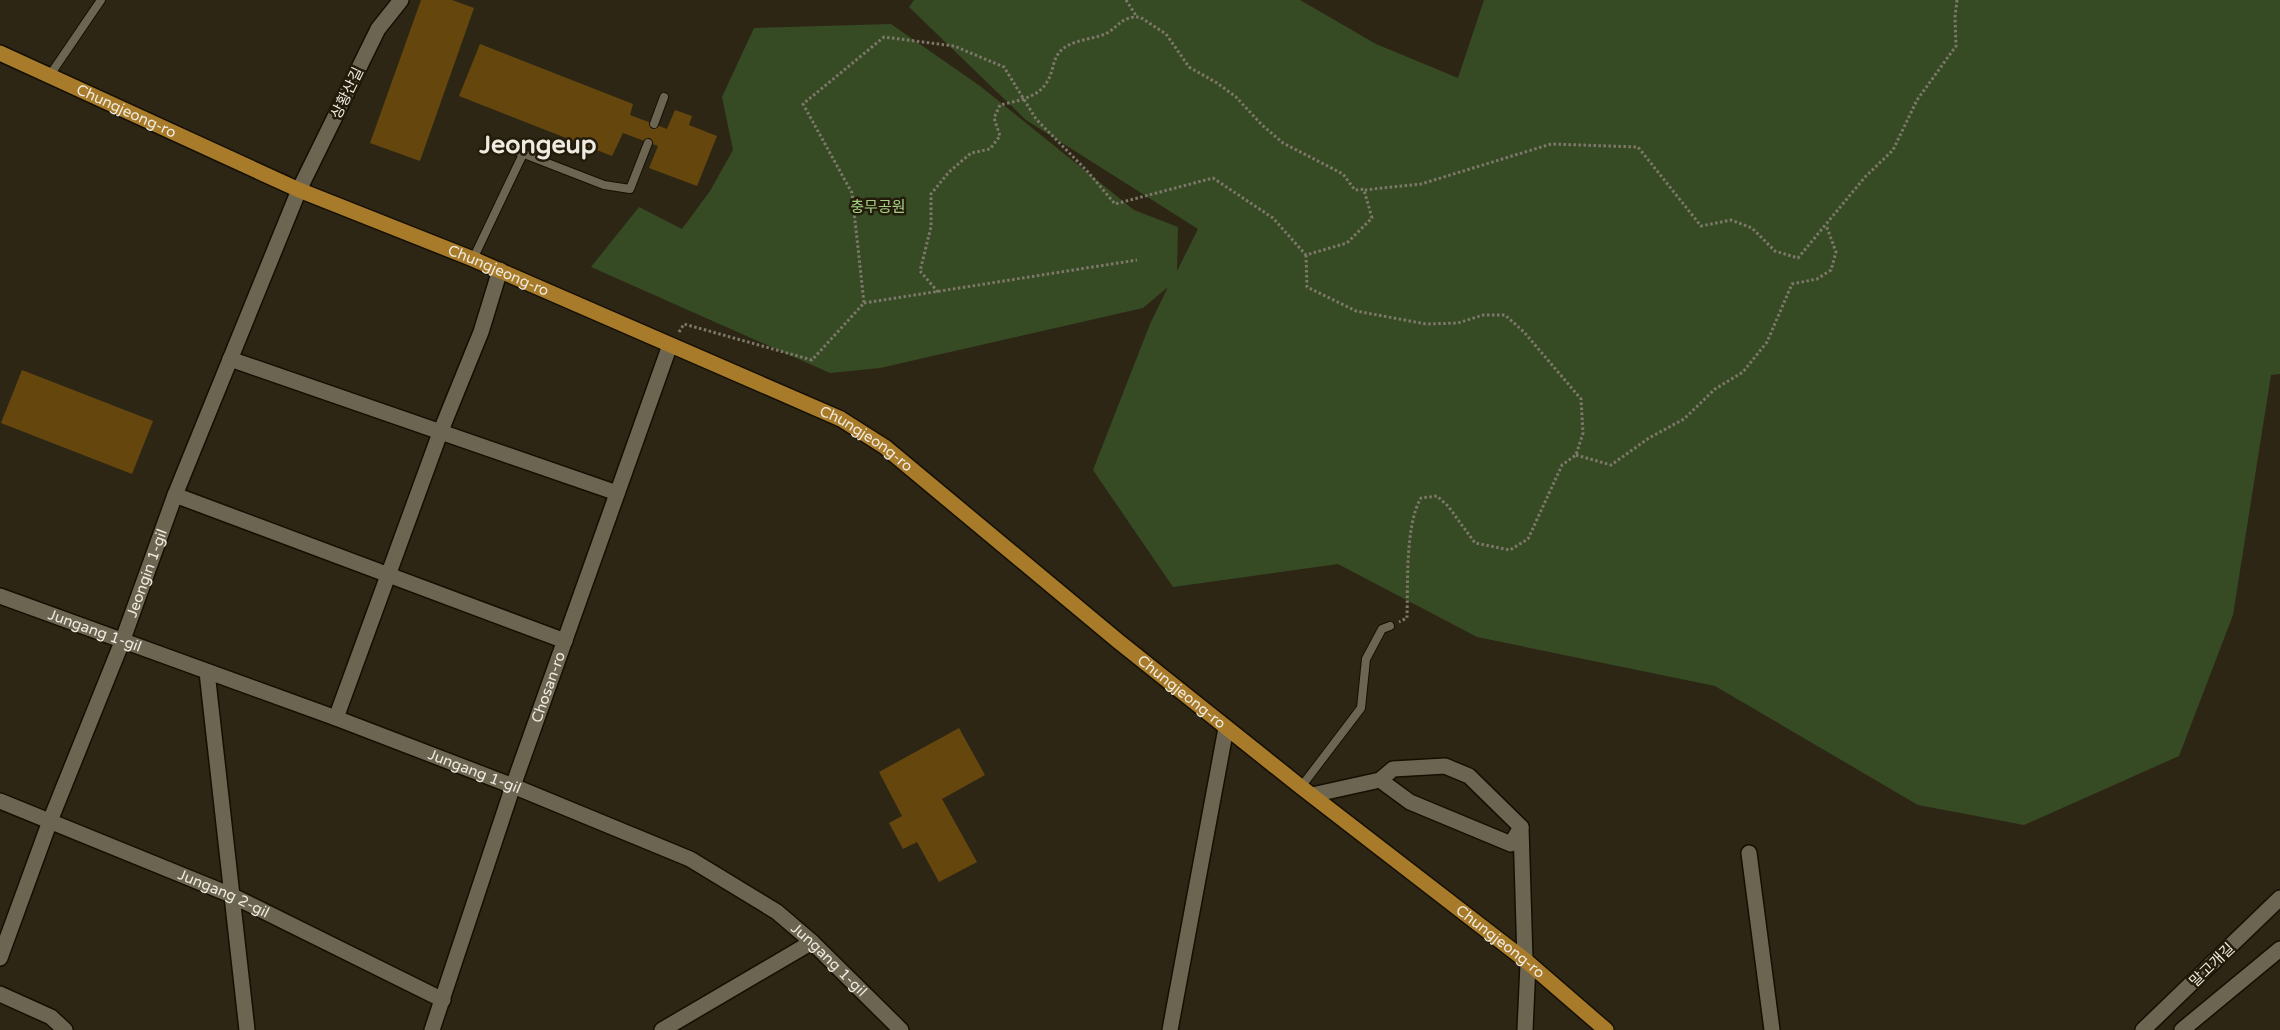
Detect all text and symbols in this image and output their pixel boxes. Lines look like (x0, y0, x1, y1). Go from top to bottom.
street label: 상황산길 (327, 64, 367, 122)
street label: Chungjeong-ro (73, 80, 179, 142)
district label: Jeongeup (478, 130, 597, 160)
park label: 충무공원 (850, 198, 906, 216)
street label: Chungjeong-ro (445, 241, 552, 300)
street label: Chungjeong-ro (817, 402, 917, 475)
street label: Jeongin 1-gil (123, 527, 171, 620)
street label: Jungang 1-gil (46, 605, 144, 656)
street label: Chosan-ro (527, 649, 569, 725)
street label: Chungjeong-ro (1134, 651, 1229, 732)
street label: Jungang 1-gil (426, 745, 524, 797)
street label: Jungang 2-gil (175, 865, 272, 922)
street label: Chungjeong-ro (1452, 901, 1548, 982)
street label: Jungang 1-gil (787, 919, 871, 1000)
street label: 말고개길 (2186, 939, 2238, 991)

